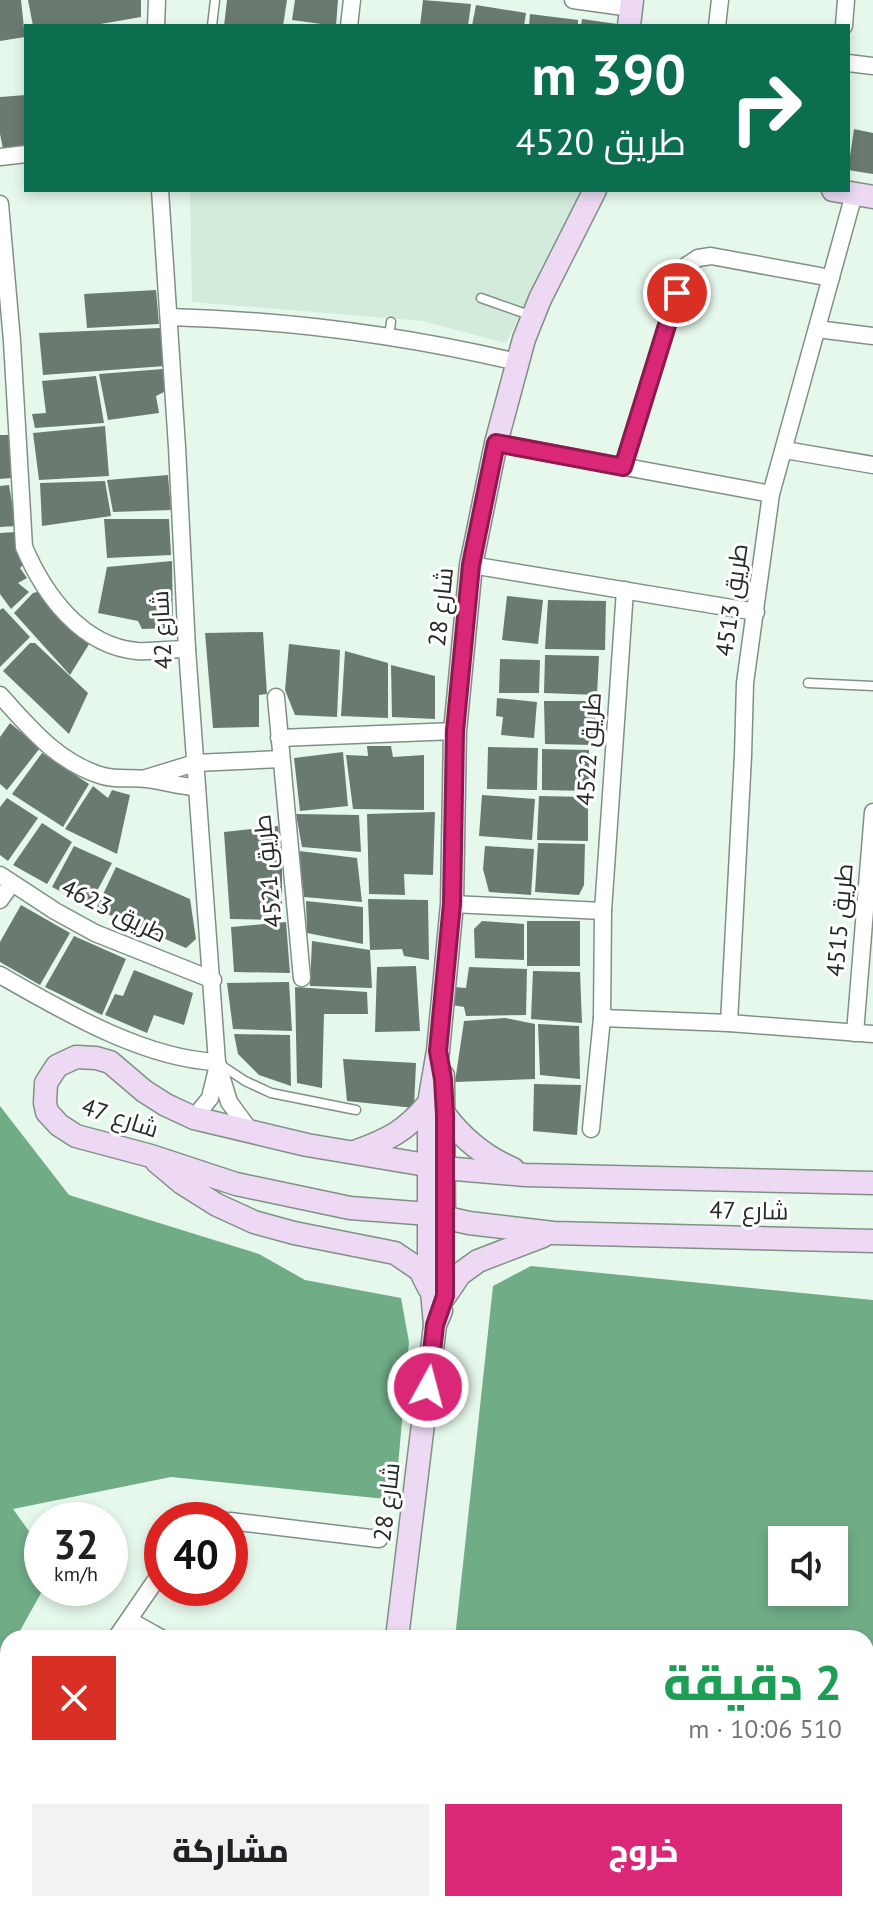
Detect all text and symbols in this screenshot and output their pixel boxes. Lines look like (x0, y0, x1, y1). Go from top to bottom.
text: 390 m (531, 38, 686, 110)
icon: right (714, 56, 818, 160)
text: طريق 4520 (516, 118, 686, 165)
pin (643, 259, 711, 327)
icon: arrive (655, 271, 699, 315)
street label: طريق 4513 (708, 542, 755, 658)
street label: شارع 28 (421, 566, 461, 648)
street label: شارع 42 (144, 590, 180, 670)
street label: طريق 4522 (569, 691, 608, 807)
street label: طريق 4521 (246, 813, 289, 929)
street label: طريق 4515 (819, 862, 860, 978)
street label: طريق 4623 (56, 872, 172, 949)
street label: شارع 47 (77, 1091, 163, 1145)
street label: شارع 47 (709, 1194, 789, 1228)
position arrow (386, 1345, 470, 1429)
street label: شارع 28 (366, 1461, 408, 1543)
speed limit sign: 40 (144, 1502, 248, 1606)
text: 32 (53, 1518, 99, 1570)
map controls (768, 1526, 848, 1606)
button: sound (768, 1526, 848, 1606)
text: km/h (54, 1561, 98, 1587)
text: 2 دقيقة (663, 1651, 842, 1713)
button: close (32, 1656, 116, 1740)
text: 510 m · 10:06 (688, 1712, 842, 1745)
button: مشاركة (32, 1804, 429, 1896)
button: خروج (445, 1804, 842, 1896)

